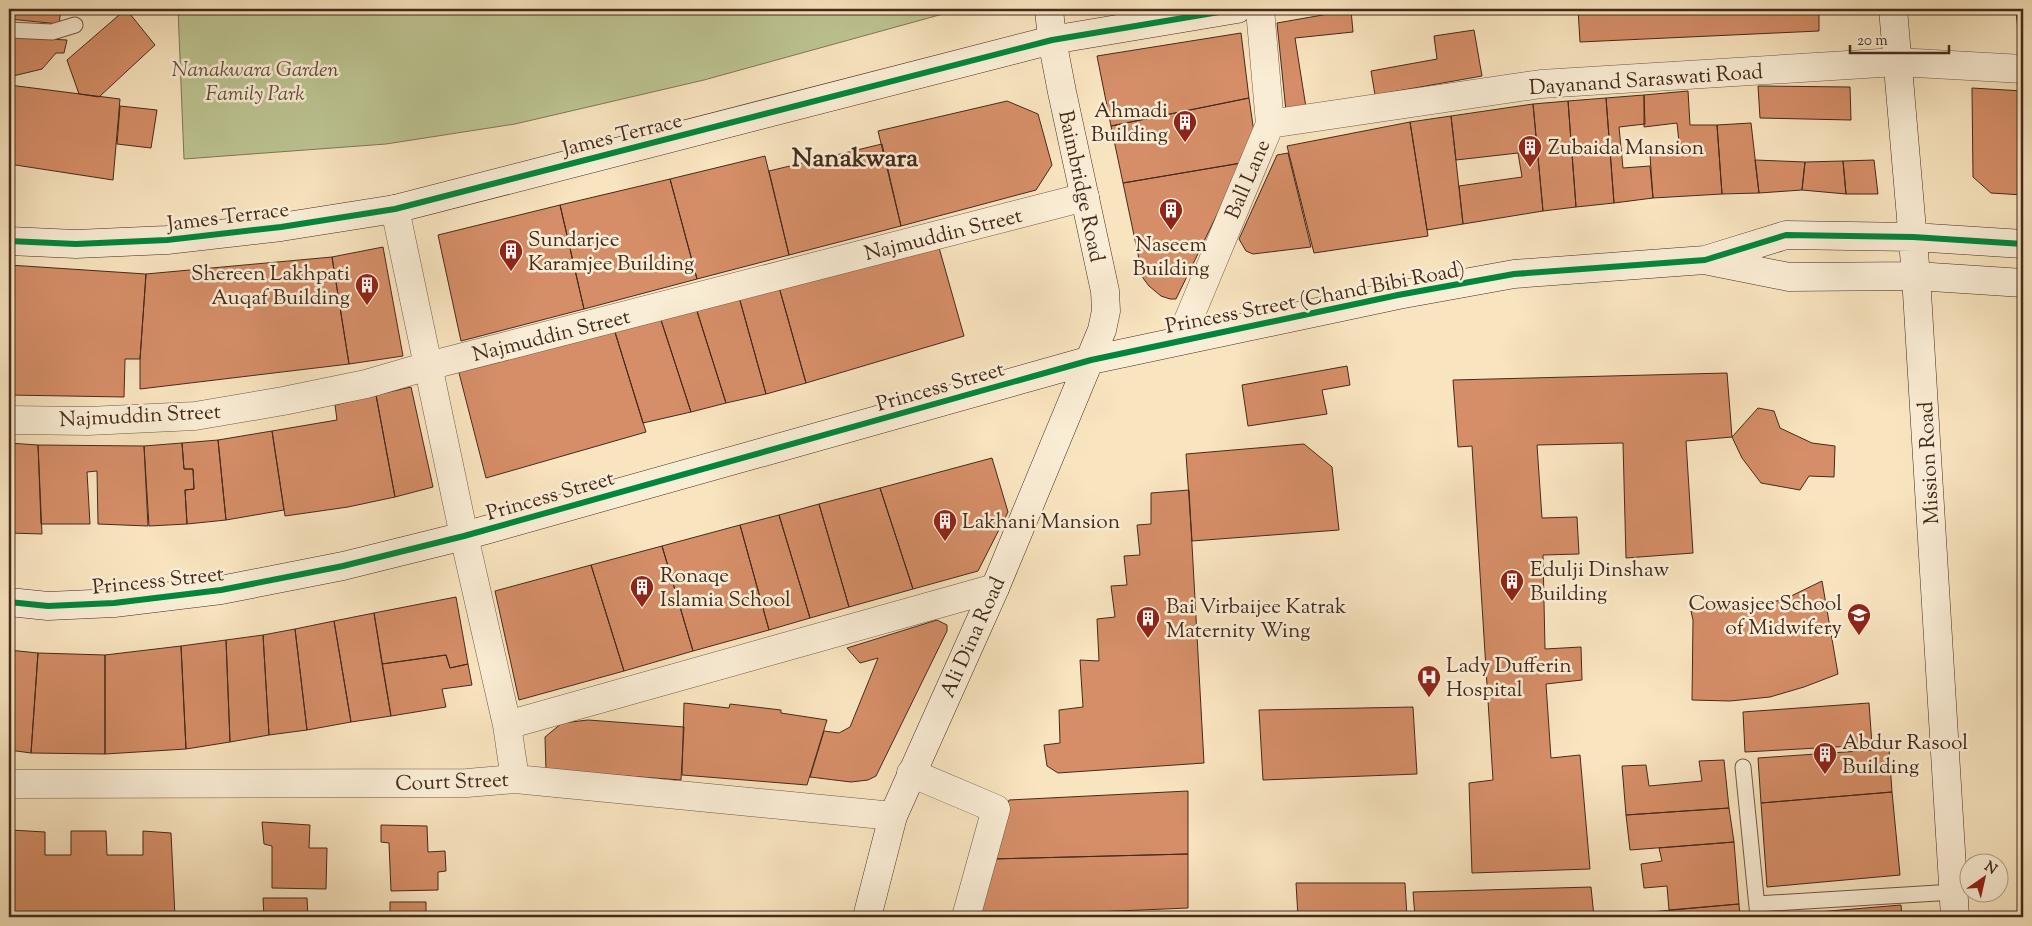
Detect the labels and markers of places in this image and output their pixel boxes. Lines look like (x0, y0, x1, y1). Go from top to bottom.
place label: Ahmadi Building (1091, 97, 1168, 151)
building icon: Ahmadi Building (1172, 109, 1198, 143)
building icon: Zubaida Mansion (1517, 134, 1543, 168)
place label: Zubaida Mansion (1548, 134, 1704, 164)
building icon: Naseem Building (1158, 197, 1184, 231)
place label: Sundarjee Karamjee Building (528, 226, 694, 280)
place label: Naseem Building (1132, 231, 1210, 285)
building icon: Sundarjee Karamjee Building (498, 238, 524, 272)
place label: Shereen Lakhpati Auqaf Building (191, 260, 350, 314)
building icon: Shereen Lakhpati Auqaf Building (354, 272, 380, 306)
building icon: Lakhani Mansion (932, 508, 958, 542)
place label: Lakhani Mansion (962, 508, 1120, 538)
place label: Edulji Dinshaw Building (1530, 556, 1669, 610)
place label: Ronaqe Islamia School (660, 562, 791, 616)
building icon: Edulji Dinshaw Building (1499, 568, 1525, 602)
building icon: Ronaqe Islamia School (629, 574, 655, 608)
place label: Cowasjee School of Midwifery (1688, 590, 1843, 644)
place label: Bai Virbaijee Katrak Maternity Wing (1166, 593, 1347, 647)
school or university icon: Cowasjee School of Midwifery (1846, 602, 1872, 636)
building icon: Bai Virbaijee Katrak Maternity Wing (1135, 605, 1161, 639)
place label: Lady Dufferin Hospital (1446, 652, 1572, 706)
hospital icon: Lady Dufferin Hospital (1416, 664, 1442, 698)
place label: Abdur Rasool Building (1842, 729, 1968, 783)
building icon: Abdur Rasool Building (1812, 741, 1838, 775)

